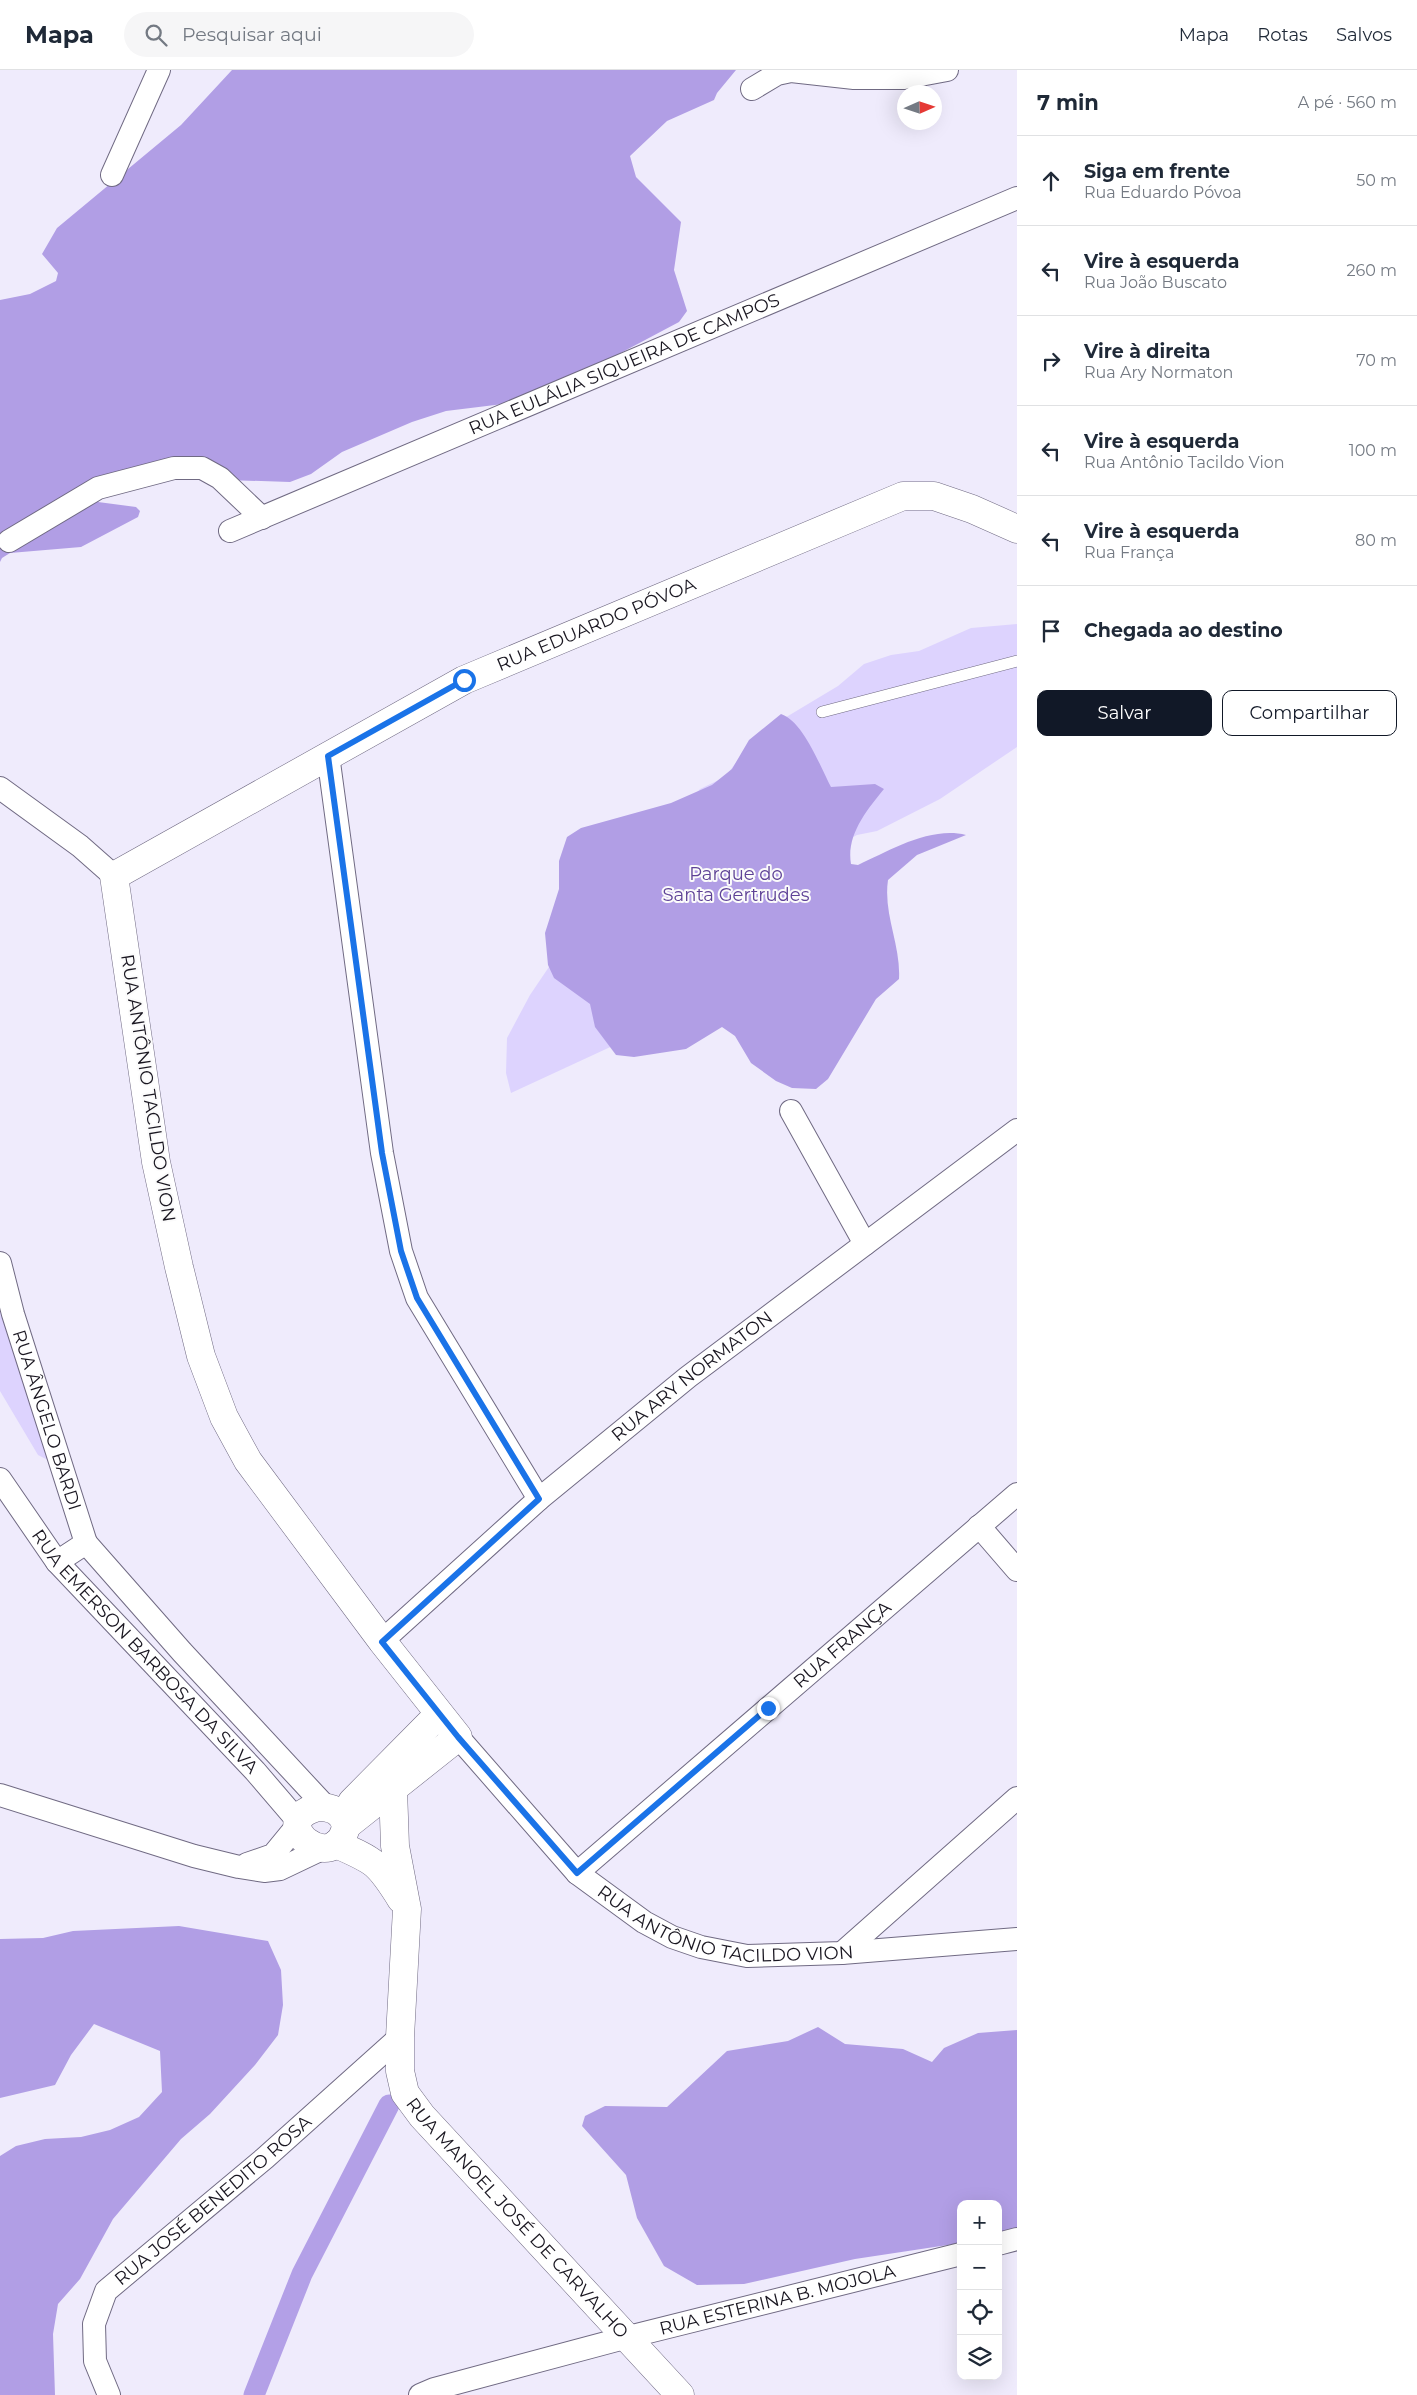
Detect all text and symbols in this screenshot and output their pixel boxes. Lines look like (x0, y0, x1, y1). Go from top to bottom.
search box (124, 12, 474, 57)
text: Mapa (25, 20, 94, 49)
icon: search (142, 21, 170, 49)
text: Pesquisar aqui (182, 23, 322, 46)
text: Mapa (1179, 24, 1229, 46)
text: Rotas (1257, 24, 1308, 46)
text: Salvos (1336, 24, 1392, 46)
north arrow (897, 85, 942, 130)
text: 7 min (1037, 90, 1099, 115)
text: A pé · 560 m (1298, 93, 1397, 112)
text: Siga em frente (1084, 160, 1230, 183)
icon: ahead (1037, 167, 1065, 195)
text: 50 m (1356, 171, 1397, 190)
text: Rua Eduardo Póvoa (1084, 183, 1242, 202)
text: Vire à esquerda (1084, 250, 1239, 273)
icon: left (1037, 257, 1065, 285)
text: 260 m (1346, 261, 1397, 280)
text: Rua João Buscato (1084, 273, 1227, 292)
street label: RUA EULÁLIA SIQUEIRA DE CAMPOS (465, 289, 783, 440)
text: Vire à direita (1084, 340, 1211, 363)
icon: right (1037, 347, 1065, 375)
text: 70 m (1356, 351, 1397, 370)
text: Rua Ary Normaton (1084, 363, 1233, 382)
text: Vire à esquerda (1084, 430, 1239, 453)
icon: left (1037, 437, 1065, 465)
text: 100 m (1349, 441, 1397, 460)
text: Rua Antônio Tacildo Vion (1084, 453, 1285, 472)
text: Vire à esquerda (1084, 520, 1239, 543)
icon: left (1037, 527, 1065, 555)
text: 80 m (1355, 531, 1397, 550)
text: Rua França (1084, 543, 1174, 562)
street label: RUA EDUARDO PÓVOA (493, 573, 699, 676)
icon: arrive (1037, 617, 1065, 645)
text: Chegada ao destino (1084, 619, 1283, 642)
route start (453, 669, 476, 692)
button: Salvar (1037, 690, 1212, 736)
button: Compartilhar (1222, 690, 1397, 736)
park label: Parque do Santa Gertrudes (663, 863, 810, 906)
street label: RUA ANTÔNIO TACILDO VION (116, 953, 180, 1223)
street label: RUA ARY NORMATON (607, 1306, 777, 1446)
street label: RUA ÂNGELO BARDI (8, 1327, 86, 1513)
street label: RUA EMERSON BARBOSA DA SILVA (27, 1525, 263, 1778)
street label: RUA FRANÇA (789, 1596, 896, 1693)
route end (757, 1697, 780, 1720)
street label: RUA ANTÔNIO TACILDO VION (593, 1881, 854, 1967)
street label: RUA MANOEL JOSÉ DE CARVALHO (401, 2093, 633, 2343)
street label: RUA JOSÉ BENEDITO ROSA (110, 2111, 316, 2290)
map controls (957, 2200, 1002, 2380)
button: + (957, 2200, 1002, 2245)
button: − (957, 2245, 1002, 2290)
street label: RUA ESTERINA B. MOJOLA (657, 2260, 898, 2340)
button: locate (957, 2290, 1002, 2335)
button: layers (957, 2335, 1002, 2380)

